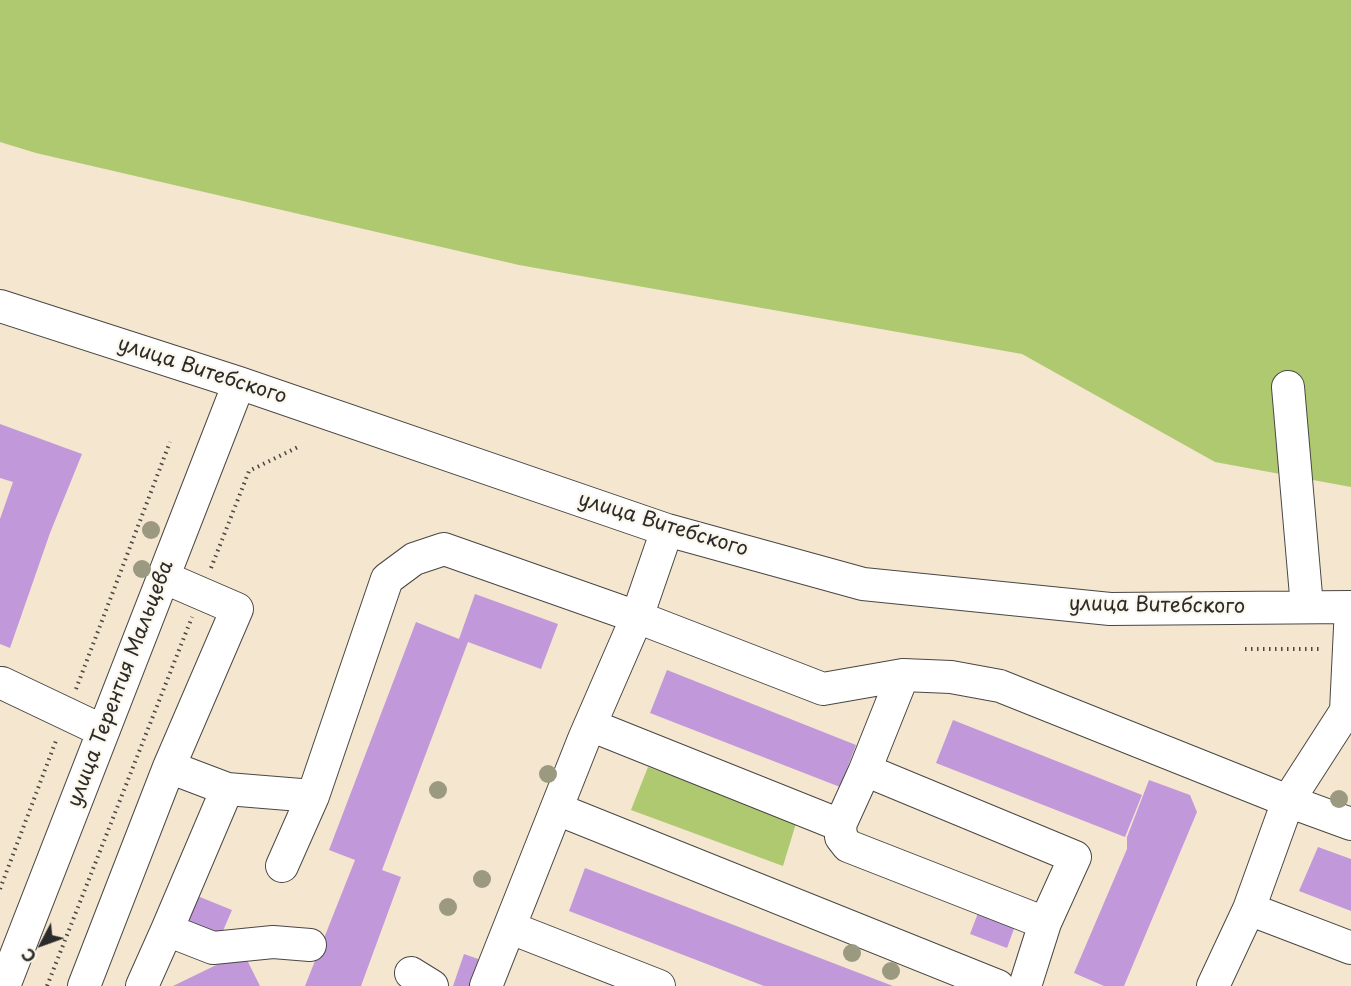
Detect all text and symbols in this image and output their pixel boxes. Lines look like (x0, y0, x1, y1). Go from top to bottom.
street label: улица Витебского (114, 332, 290, 410)
street label: улица Витебского (575, 488, 751, 562)
street label: улица Терентия Мальцева (63, 557, 179, 811)
street label: улица Витебского (1069, 592, 1245, 620)
north arrow (12, 914, 72, 974)
text: С (15, 943, 41, 968)

